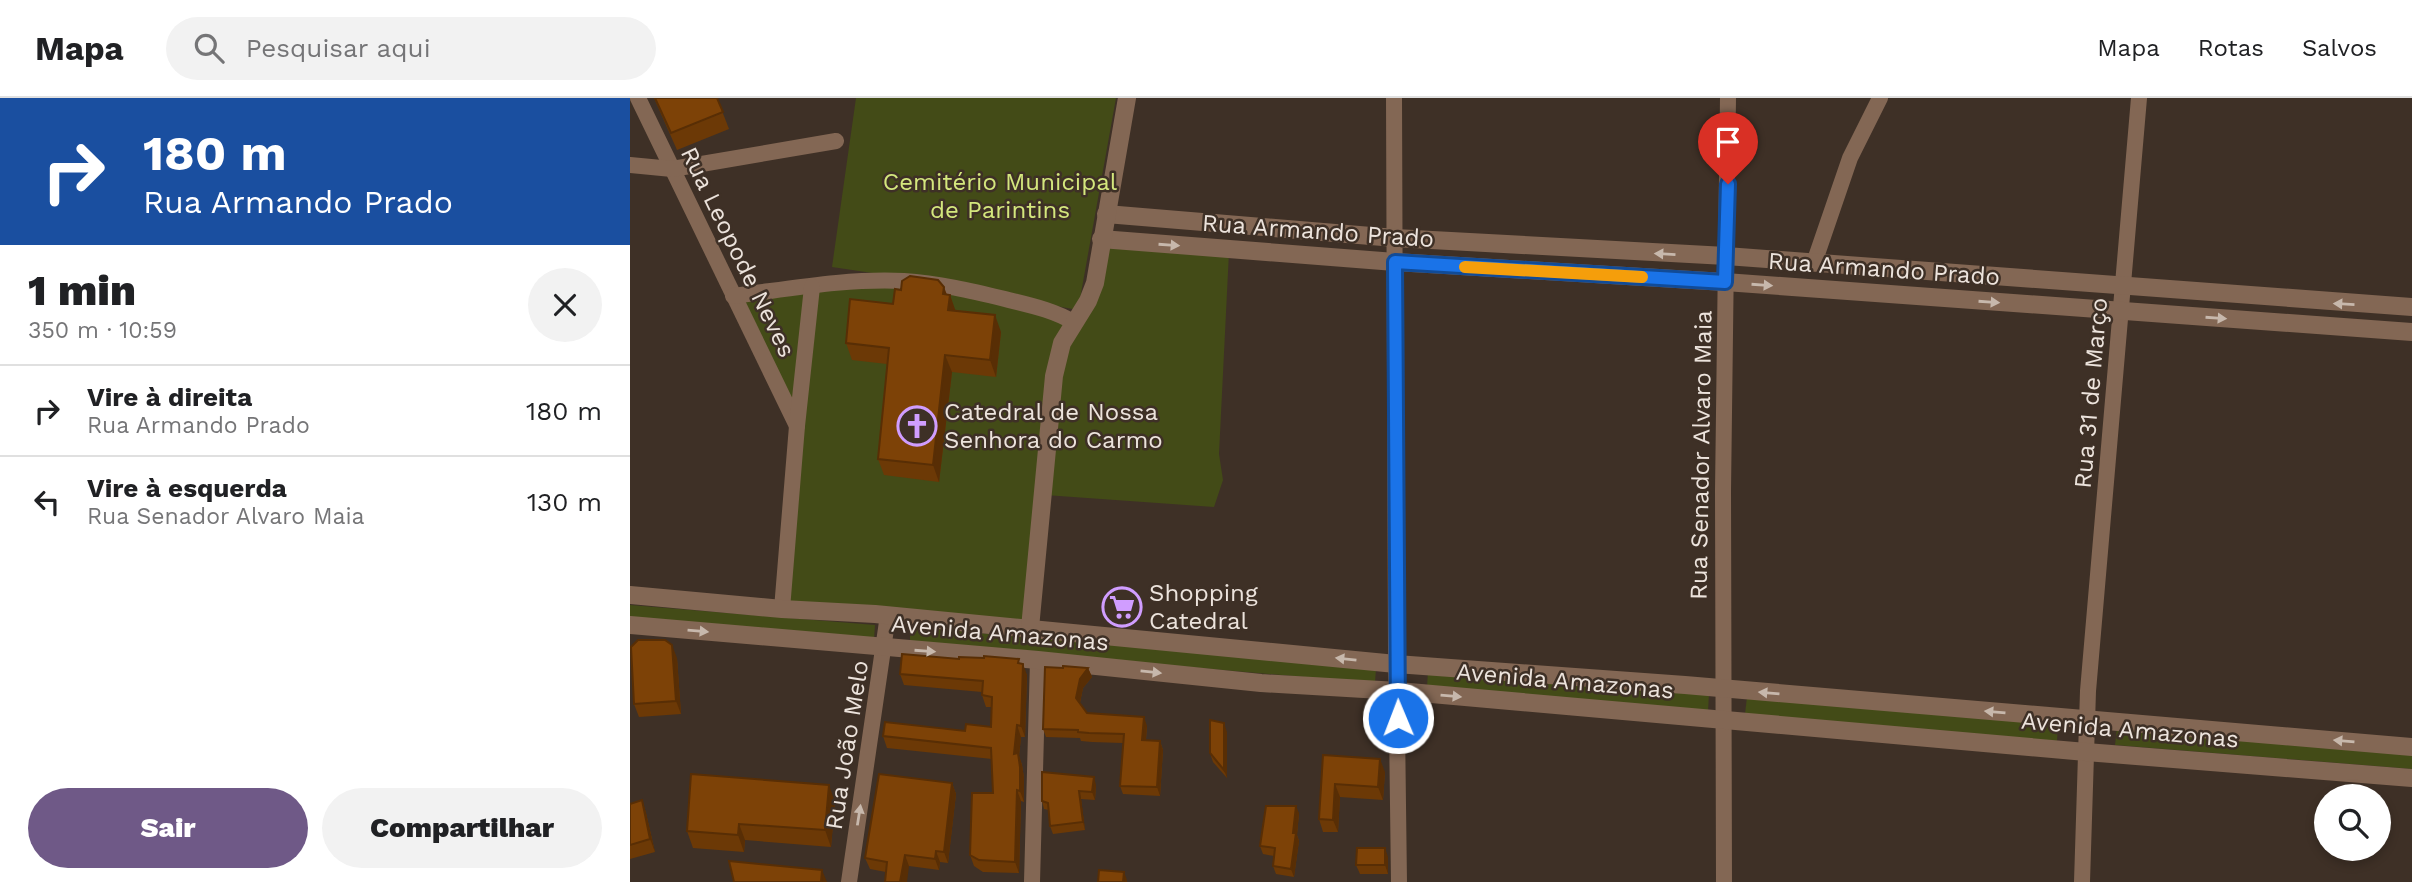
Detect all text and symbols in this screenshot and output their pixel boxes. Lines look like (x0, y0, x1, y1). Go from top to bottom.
search box (166, 17, 656, 80)
text: Mapa (35, 29, 124, 68)
icon: search (190, 29, 228, 67)
text: Pesquisar aqui (246, 33, 431, 63)
text: Mapa (2097, 34, 2160, 62)
text: Rotas (2198, 34, 2264, 62)
text: Salvos (2302, 34, 2377, 62)
pin (1698, 112, 1758, 184)
icon: arrive (1709, 123, 1747, 161)
text: 180 m (143, 124, 287, 182)
icon: right (28, 126, 119, 217)
street label: Rua Leopode Neves (675, 142, 801, 362)
park label: Cemitério Municipal de Parintins (883, 168, 1118, 224)
text: Rua Armando Prado (143, 183, 453, 221)
street label: Rua Armando Prado (1201, 209, 1435, 253)
one-way arrow (1158, 240, 1180, 251)
street label: Rua Armando Prado (1767, 247, 2001, 291)
one-way arrow (1654, 248, 1676, 259)
text: 1 min (28, 266, 136, 315)
button: close (528, 268, 602, 342)
one-way arrow (1752, 280, 1774, 291)
street label: Rua 31 de Março (2069, 296, 2113, 490)
one-way arrow (1978, 297, 2000, 308)
one-way arrow (2333, 298, 2355, 309)
street label: Rua Senador Alvaro Maia (1684, 310, 1718, 600)
one-way arrow (2205, 313, 2227, 324)
text: 350 m · 10:59 (28, 317, 177, 344)
text: Vire à direita (87, 382, 252, 412)
icon: right (28, 392, 66, 430)
text: 180 m (526, 396, 602, 426)
place label: Catedral de Nossa Senhora do Carmo (944, 398, 1163, 454)
church icon: Catedral de Nossa Senhora do Carmo (896, 405, 938, 447)
text: Rua Armando Prado (87, 412, 310, 439)
text: Vire à esquerda (87, 473, 287, 503)
icon: left (28, 483, 66, 521)
text: 130 m (527, 487, 602, 517)
text: Rua Senador Alvaro Maia (87, 503, 365, 530)
place label: Shopping Catedral (1149, 579, 1258, 635)
supermarket icon: Shopping Catedral (1101, 586, 1143, 628)
street label: Avenida Amazonas (890, 610, 1110, 656)
one-way arrow (687, 626, 709, 637)
one-way arrow (914, 646, 936, 657)
one-way arrow (1335, 653, 1357, 664)
street label: Rua João Melo (820, 658, 874, 832)
street label: Avenida Amazonas (1455, 658, 1675, 704)
one-way arrow (1140, 666, 1162, 677)
position arrow (1361, 681, 1435, 755)
one-way arrow (1757, 687, 1779, 698)
one-way arrow (1440, 691, 1462, 702)
one-way arrow (1984, 706, 2006, 717)
street label: Avenida Amazonas (2020, 707, 2240, 753)
one-way arrow (2333, 735, 2355, 746)
map controls (2314, 784, 2391, 861)
button: search (2314, 784, 2391, 861)
button: Sair (28, 788, 308, 868)
button: Compartilhar (322, 788, 602, 868)
one-way arrow (854, 803, 865, 825)

